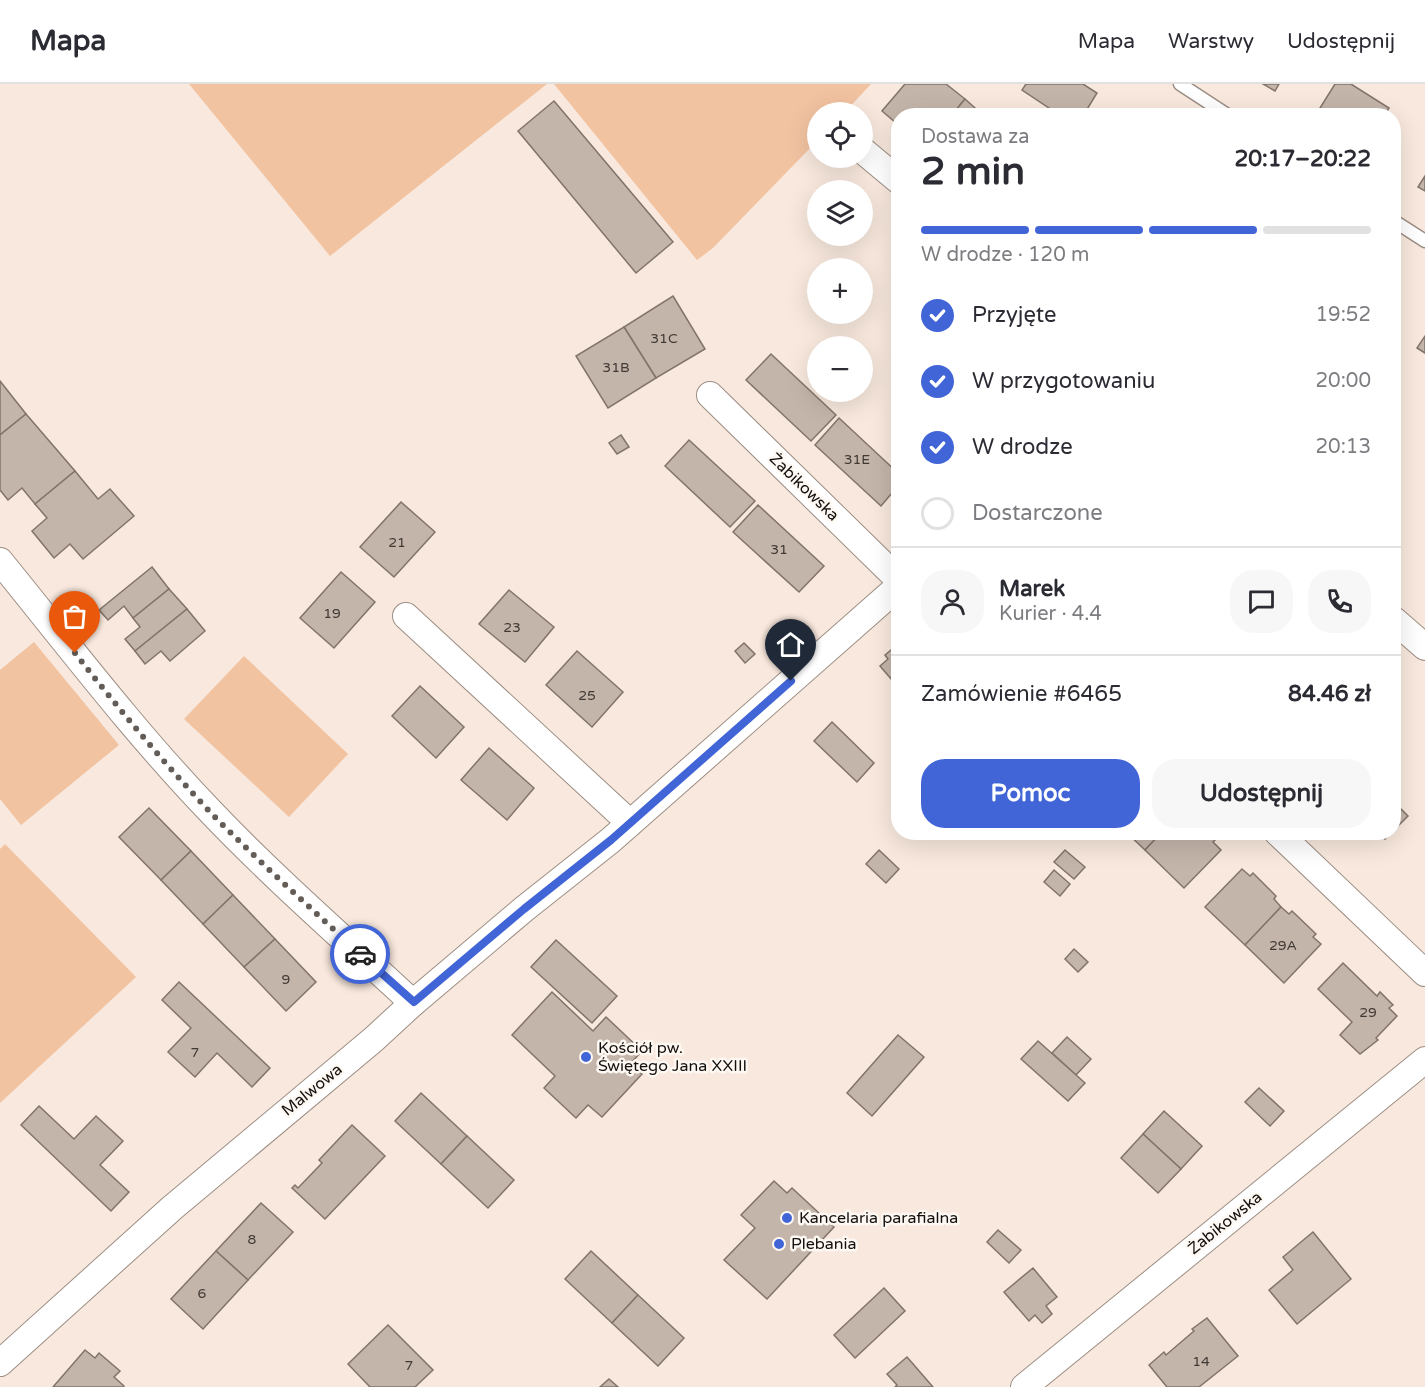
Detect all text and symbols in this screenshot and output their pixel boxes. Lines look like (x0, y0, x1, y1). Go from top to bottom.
text: Mapa (30, 24, 106, 58)
text: Mapa (1078, 29, 1135, 54)
text: Warstwy (1168, 29, 1254, 54)
text: Udostępnij (1287, 29, 1395, 54)
map controls (807, 102, 873, 402)
button: locate (807, 102, 873, 168)
text: Dostawa za (921, 125, 1029, 149)
text: 20:17–20:22 (1234, 146, 1371, 172)
text: 2 min (921, 148, 1025, 195)
button: layers (807, 180, 873, 246)
text: W drodze · 120 m (921, 243, 1089, 267)
button: + (807, 258, 873, 324)
icon: check (921, 299, 954, 332)
text: Przyjęte (972, 302, 1057, 328)
text: 19:52 (1316, 303, 1371, 327)
house number: 31C (650, 330, 678, 347)
button: − (807, 336, 873, 402)
house number: 31B (602, 359, 630, 376)
icon: check (921, 365, 954, 398)
text: W przygotowaniu (972, 368, 1155, 394)
text: 20:00 (1316, 369, 1371, 393)
icon: check (921, 431, 954, 464)
text: W drodze (972, 434, 1073, 460)
text: 20:13 (1316, 435, 1371, 459)
street label: Żabikowska (765, 449, 843, 525)
house number: 31E (844, 451, 870, 468)
text: Dostarczone (972, 500, 1103, 526)
house number: 21 (388, 534, 406, 551)
house number: 31 (770, 541, 788, 558)
button: person (921, 570, 984, 633)
button: chat (1230, 570, 1293, 633)
button: phone (1308, 570, 1371, 633)
text: Marek (999, 576, 1065, 602)
pin (49, 591, 100, 653)
icon: bag (58, 600, 91, 633)
text: Kurier · 4.4 (999, 602, 1102, 626)
house number: 19 (323, 605, 341, 622)
house number: 23 (503, 619, 521, 636)
pin (765, 619, 816, 681)
icon: home (774, 628, 807, 661)
text: Zamówienie #6465 (921, 681, 1122, 707)
text: 84.46 zł (1288, 681, 1371, 707)
house number: 25 (578, 687, 596, 704)
button: Pomoc (921, 759, 1140, 828)
button: Udostępnij (1152, 759, 1371, 828)
courier (330, 924, 390, 984)
house number: 29A (1269, 937, 1297, 954)
icon: car (344, 938, 377, 971)
house number: 9 (282, 971, 290, 988)
house number: 29 (1359, 1004, 1377, 1021)
place label: Kościół pw. Świętego Jana XXIII (598, 1038, 747, 1076)
house number: 7 (191, 1044, 199, 1061)
marker: Kościół pw. Świętego Jana XXIII (579, 1050, 593, 1064)
street label: Malwowa (278, 1060, 346, 1120)
street label: Żabikowska (1184, 1187, 1266, 1259)
place label: Kancelaria parafialna (799, 1208, 958, 1228)
marker: Kancelaria parafialna (780, 1211, 794, 1225)
house number: 8 (248, 1231, 257, 1248)
place label: Plebania (791, 1234, 857, 1254)
marker: Plebania (772, 1237, 786, 1251)
house number: 6 (198, 1285, 207, 1302)
house number: 14 (1192, 1353, 1210, 1370)
house number: 7 (405, 1357, 413, 1374)

